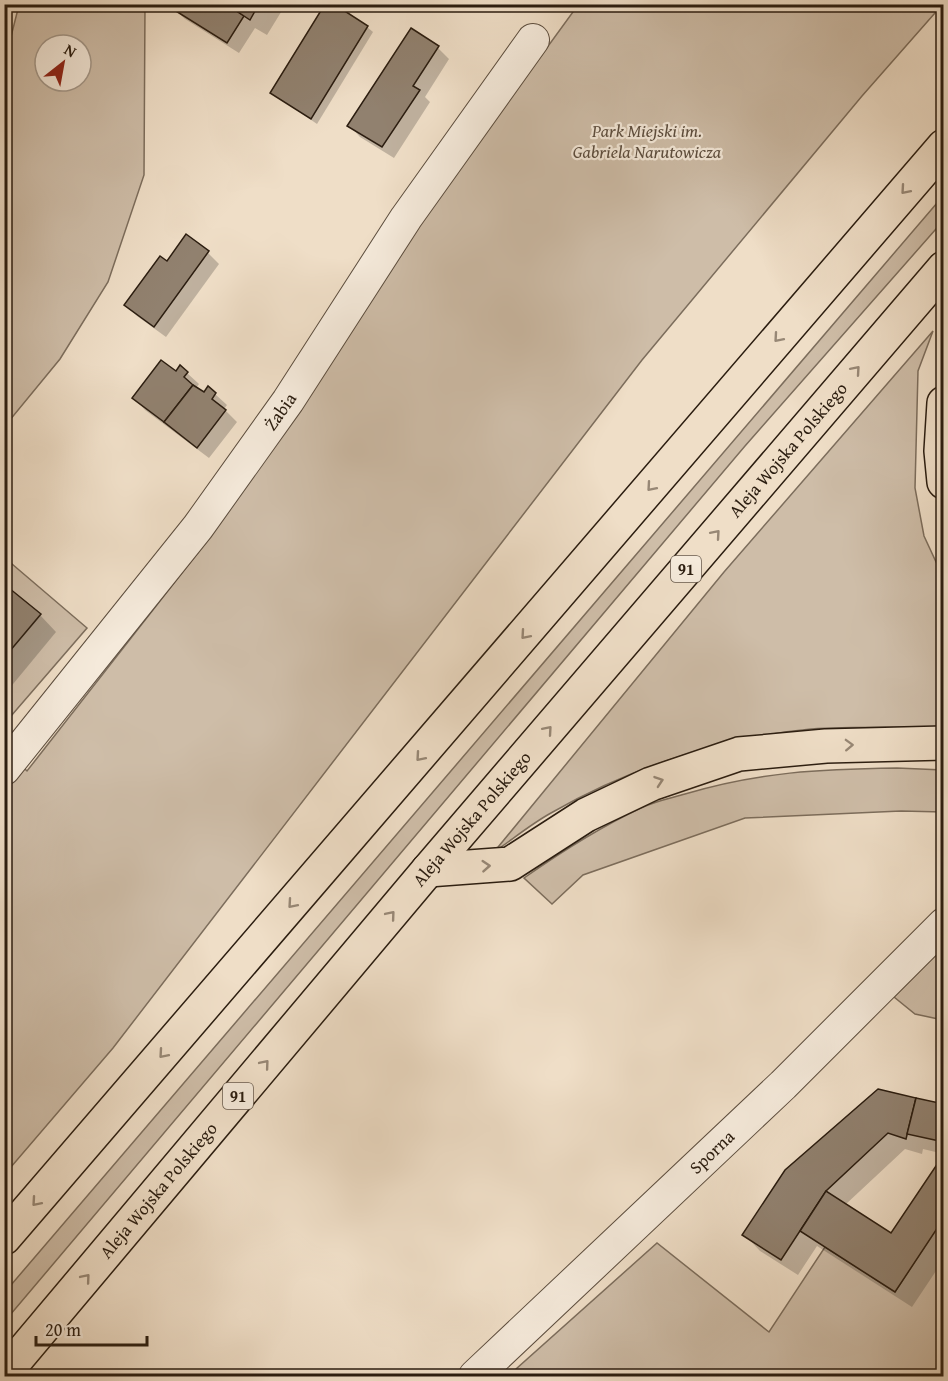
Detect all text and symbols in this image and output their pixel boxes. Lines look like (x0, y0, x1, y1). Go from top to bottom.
north arrow (33, 33, 93, 93)
text: N (60, 37, 82, 63)
park label: Park Miejski im. Gabriela Narutowicza (573, 117, 722, 165)
one-way arrow (901, 183, 912, 194)
one-way arrow (774, 331, 785, 342)
one-way arrow (849, 366, 860, 377)
street label: Aleja Wojska Polskiego (722, 376, 854, 523)
street label: Żabia (257, 387, 303, 436)
one-way arrow (647, 480, 658, 491)
one-way arrow (709, 530, 720, 541)
road number: 91 (671, 556, 701, 582)
one-way arrow (521, 628, 532, 639)
one-way arrow (541, 726, 552, 737)
one-way arrow (845, 738, 854, 751)
street label: Aleja Wojska Polskiego (406, 745, 537, 892)
one-way arrow (416, 750, 427, 760)
one-way arrow (653, 776, 664, 788)
one-way arrow (482, 859, 491, 872)
one-way arrow (288, 897, 299, 908)
one-way arrow (383, 910, 394, 921)
one-way arrow (159, 1047, 170, 1058)
one-way arrow (258, 1060, 269, 1071)
road number: 91 (223, 1083, 253, 1109)
street label: Aleja Wojska Polskiego (93, 1116, 224, 1264)
street label: Sporna (683, 1123, 741, 1180)
one-way arrow (32, 1195, 43, 1206)
one-way arrow (79, 1274, 90, 1285)
scale bar (36, 1309, 147, 1347)
text: 20 m (45, 1316, 81, 1343)

